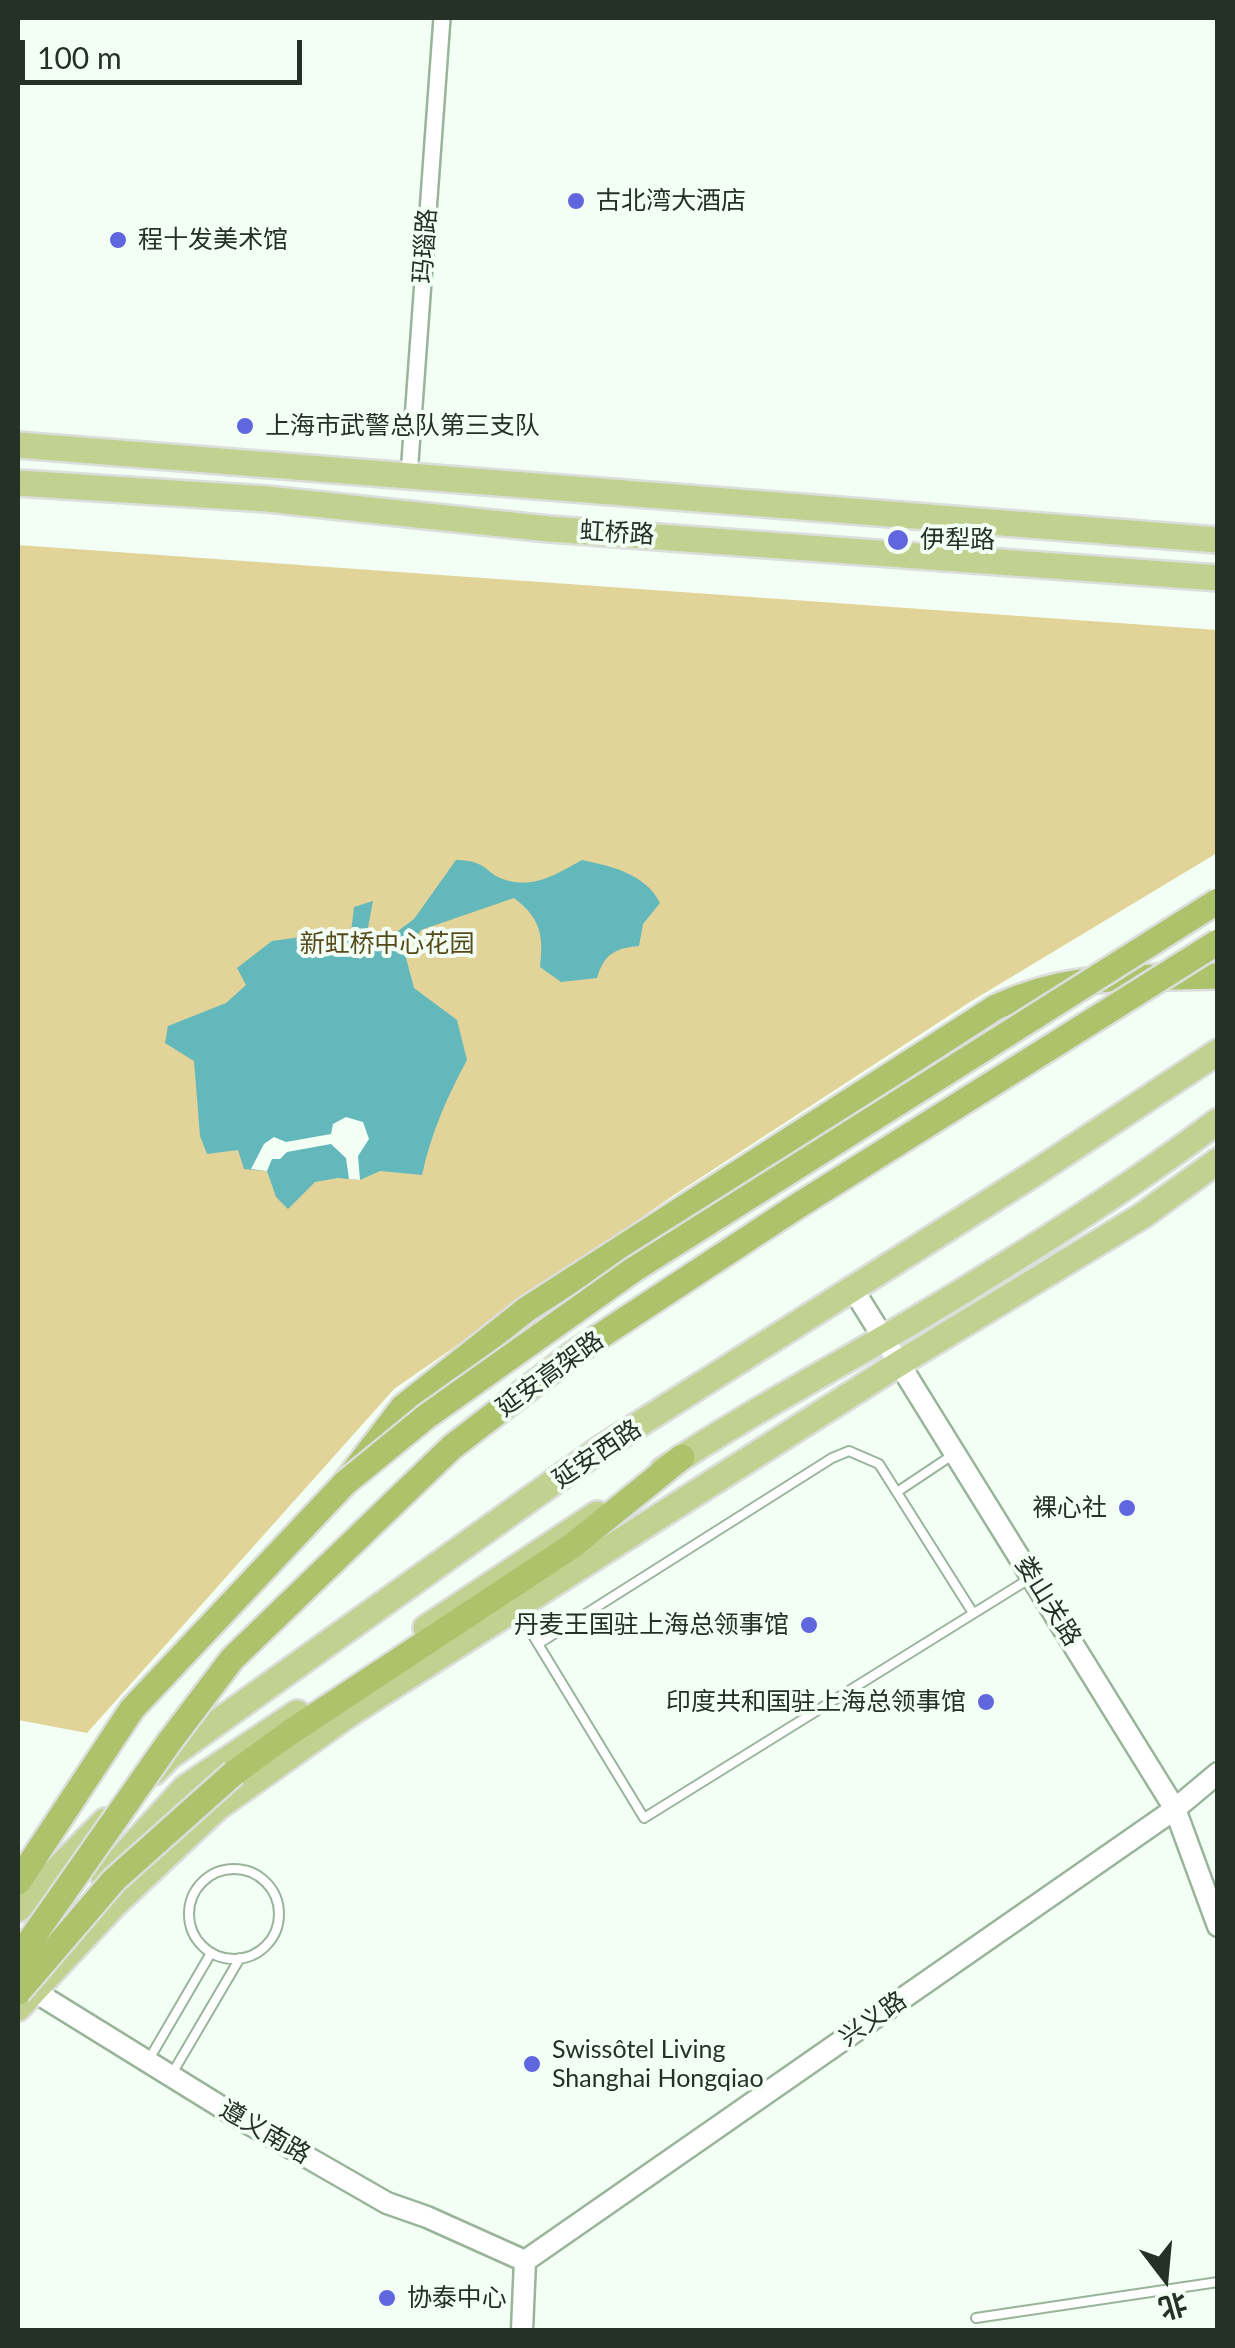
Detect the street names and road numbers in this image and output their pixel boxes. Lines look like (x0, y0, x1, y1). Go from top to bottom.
street label: 玛瑙路 (407, 208, 443, 284)
street label: 虹桥路 (579, 516, 655, 550)
street label: 延安高架路 (491, 1325, 609, 1423)
street label: 延安西路 (547, 1414, 647, 1494)
street label: 娄山关路 (1009, 1551, 1087, 1651)
street label: 兴义路 (834, 1985, 912, 2053)
street label: 遵义南路 (214, 2094, 316, 2170)

